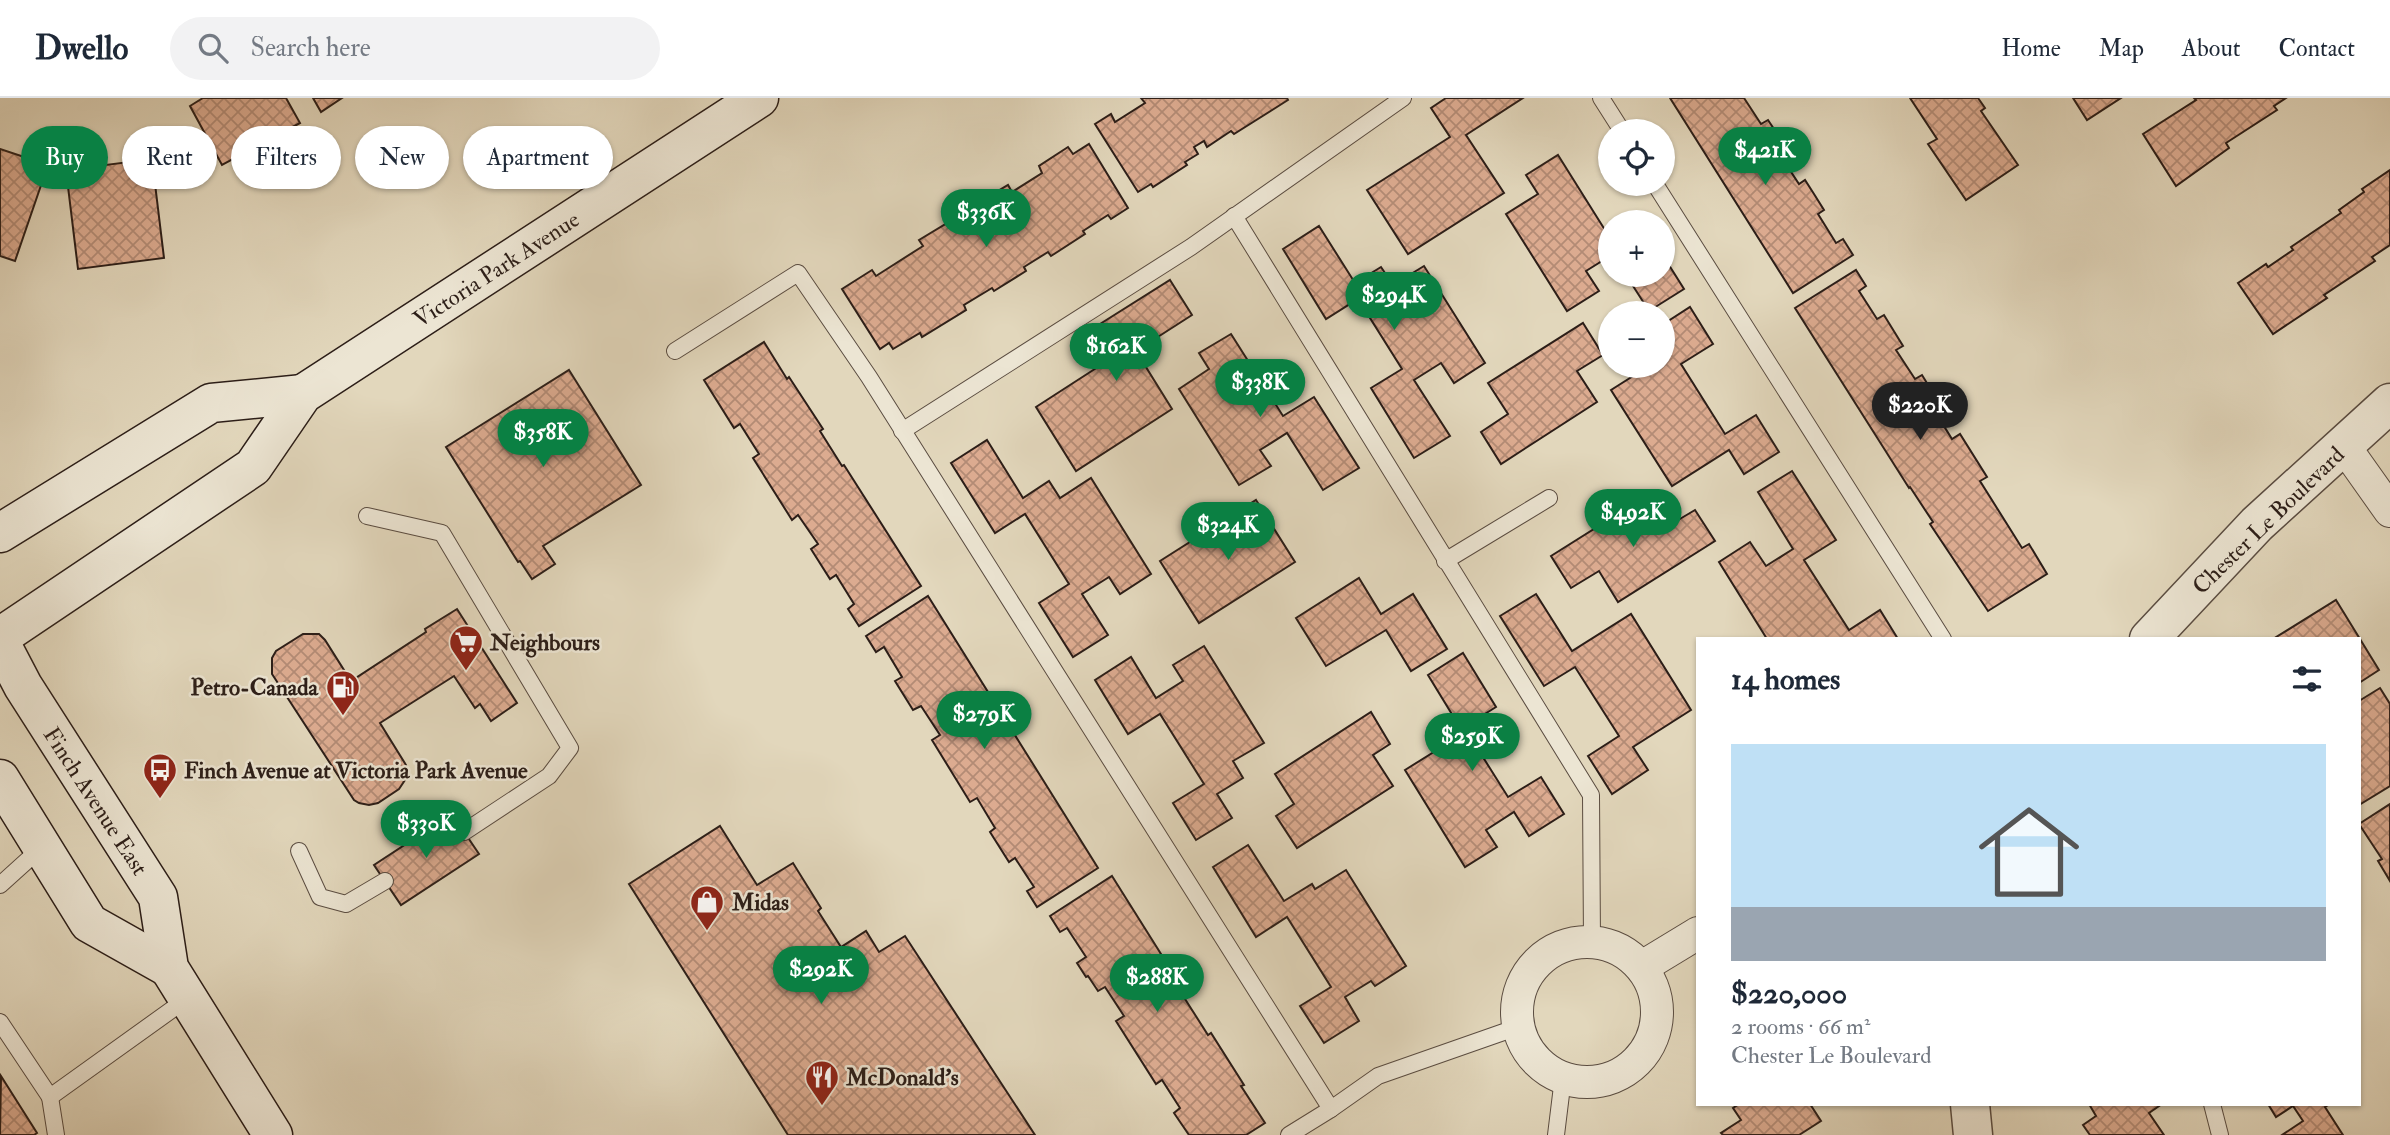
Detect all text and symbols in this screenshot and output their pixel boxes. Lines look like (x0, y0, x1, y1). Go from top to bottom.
search box (170, 17, 660, 80)
text: Dwello (35, 28, 128, 69)
icon: search (194, 29, 232, 67)
text: Search here (250, 32, 371, 64)
text: Home (2001, 33, 2061, 64)
text: Map (2099, 33, 2144, 64)
text: About (2182, 33, 2241, 64)
text: Contact (2279, 33, 2355, 64)
map controls (1598, 119, 1675, 378)
button: locate (1598, 119, 1675, 196)
chip: Buy (21, 126, 108, 189)
chip: Rent (122, 126, 217, 189)
chip: Filters (231, 126, 341, 189)
chip: New (355, 126, 449, 189)
chip: Apartment (463, 126, 613, 189)
pin: $421K (1716, 127, 1814, 187)
text: $421K (1734, 135, 1796, 164)
pin: $336K (937, 190, 1035, 249)
text: $336K (957, 197, 1015, 226)
street label: Victoria Park Avenue (408, 205, 585, 334)
button: + (1598, 210, 1675, 287)
pin: $294K (1345, 272, 1443, 332)
text: $294K (1362, 280, 1426, 309)
button: − (1598, 301, 1675, 378)
pin: $162K (1067, 324, 1165, 383)
text: $162K (1086, 331, 1146, 360)
pin: $338K (1211, 360, 1309, 419)
text: $338K (1231, 367, 1289, 396)
pin: $220K (1871, 382, 1969, 442)
text: $220K (1888, 390, 1952, 419)
pin: $358K (494, 410, 592, 469)
text: $358K (514, 417, 572, 446)
street label: Chester Le Boulevard (2186, 440, 2351, 600)
pin: $492K (1584, 490, 1682, 549)
text: $492K (1601, 497, 1665, 526)
pin: $324K (1179, 503, 1277, 562)
text: $324K (1197, 510, 1259, 539)
supermarket icon: Neighbours (447, 623, 485, 672)
place label: Neighbours (489, 628, 600, 658)
icon: filters (2288, 660, 2326, 698)
text: 14 homes (1731, 661, 1840, 698)
fuel station icon: Petro-Canada (324, 668, 362, 717)
place label: Petro-Canada (191, 673, 320, 702)
pin: $279K (935, 692, 1033, 751)
text: $279K (952, 699, 1016, 728)
pin: $259K (1423, 714, 1521, 773)
text: $259K (1441, 721, 1503, 750)
street label: Finch Avenue East (37, 722, 154, 881)
bus stop icon: Finch Avenue at Victoria Park Avenue (141, 751, 179, 800)
place label: Finch Avenue at Victoria Park Avenue (184, 756, 528, 785)
icon: home (1966, 789, 2092, 915)
pin: $330K (377, 800, 475, 860)
text: $330K (397, 808, 455, 837)
shop icon: Midas (688, 883, 726, 932)
place label: Midas (731, 888, 789, 917)
pin: $292K (772, 946, 870, 1006)
text: $292K (789, 954, 853, 983)
pin: $288K (1108, 954, 1206, 1014)
text: $288K (1126, 962, 1188, 991)
text: $220,000 (1731, 975, 1847, 1012)
text: 2 rooms · 66 m² (1731, 1012, 1870, 1041)
text: Chester Le Boulevard (1731, 1041, 1932, 1070)
restaurant icon: McDonald's (803, 1058, 841, 1107)
place label: McDonald's (845, 1063, 959, 1092)

